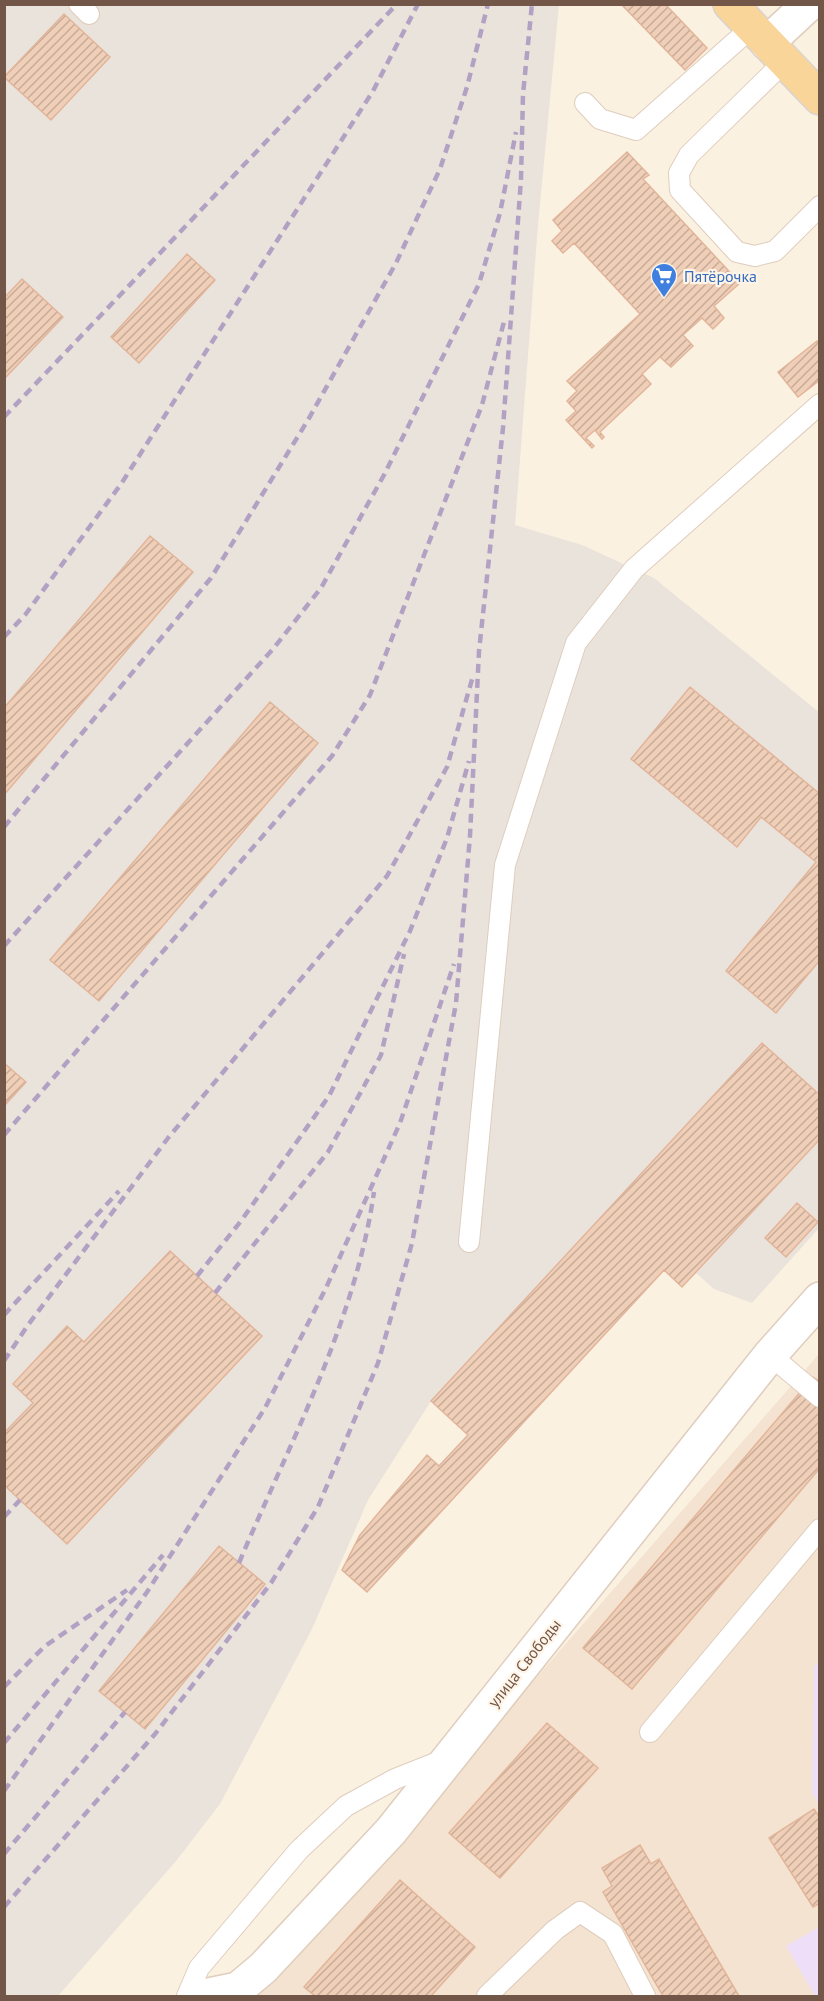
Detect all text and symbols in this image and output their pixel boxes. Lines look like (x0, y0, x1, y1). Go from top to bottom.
supermarket icon: Пятёрочка (649, 261, 679, 299)
place label: Пятёрочка (684, 266, 757, 286)
street label: улица Свободы (483, 1615, 565, 1711)

